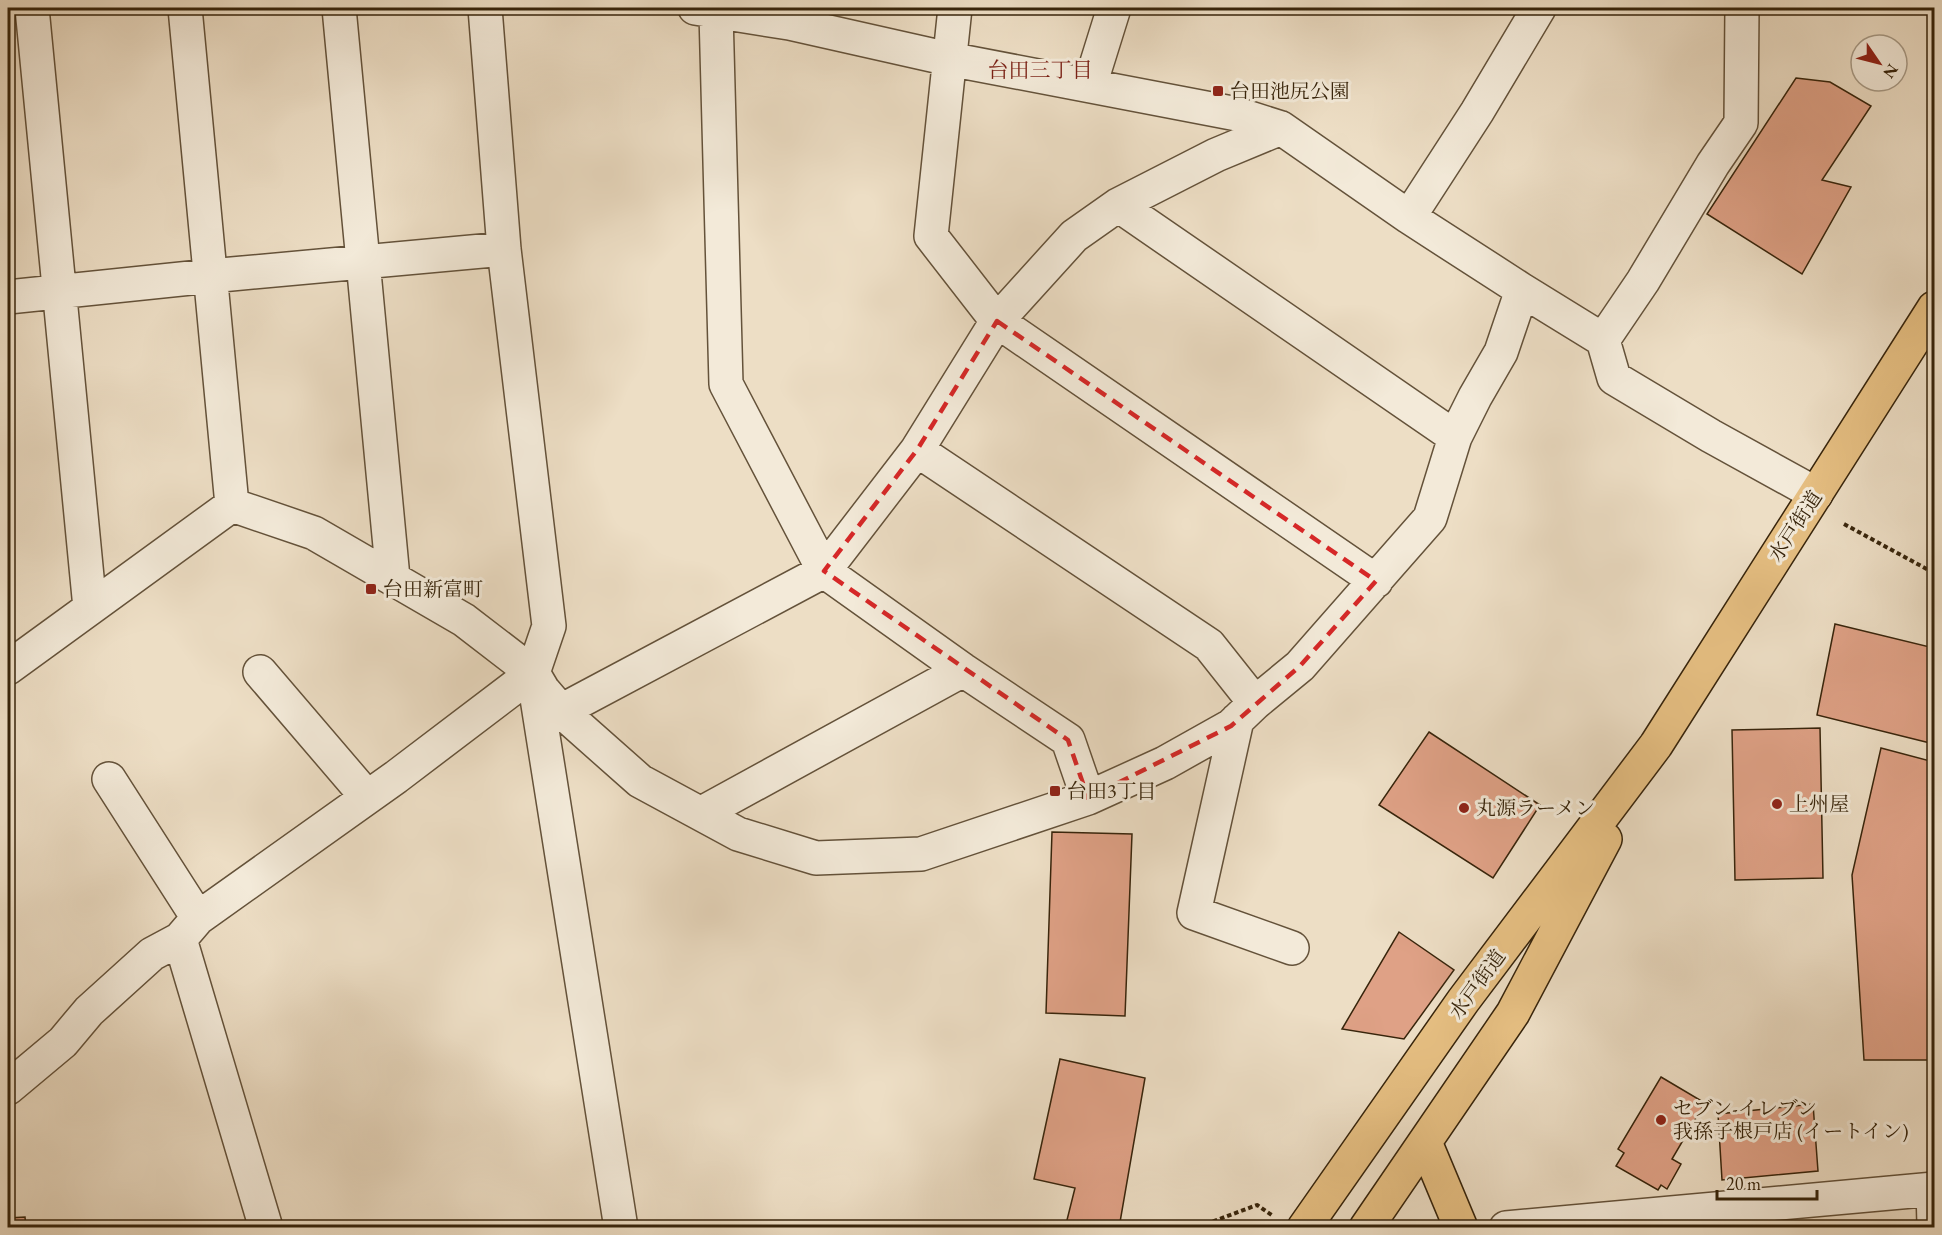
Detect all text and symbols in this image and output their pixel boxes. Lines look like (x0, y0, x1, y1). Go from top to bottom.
north arrow (1849, 33, 1909, 93)
district label: 台田三丁目 (988, 56, 1093, 83)
text: N (1879, 60, 1903, 83)
place label: 台田池尻公園 (1230, 78, 1350, 104)
marker: 台田池尻公園 (1211, 84, 1225, 98)
street label: 水戸街道 (1762, 485, 1828, 567)
place label: 台田新富町 (383, 576, 483, 602)
marker: 台田新富町 (364, 582, 378, 596)
place label: 台田3丁目 (1067, 778, 1157, 804)
marker: 台田3丁目 (1048, 784, 1062, 798)
place label: 上州屋 (1789, 791, 1849, 817)
place label: 丸源ラーメン (1476, 795, 1595, 821)
marker: 上州屋 (1770, 797, 1784, 811)
marker: 丸源ラーメン (1457, 801, 1471, 815)
street label: 水戸街道 (1443, 944, 1511, 1024)
place label: セブン-イレブン 我孫子根戸店 (イートイン) (1673, 1095, 1909, 1144)
marker: セブン-イレブン 我孫子根戸店 (イートイン) (1654, 1113, 1668, 1127)
scale bar (1717, 1163, 1818, 1201)
text: 20 m (1726, 1172, 1761, 1195)

